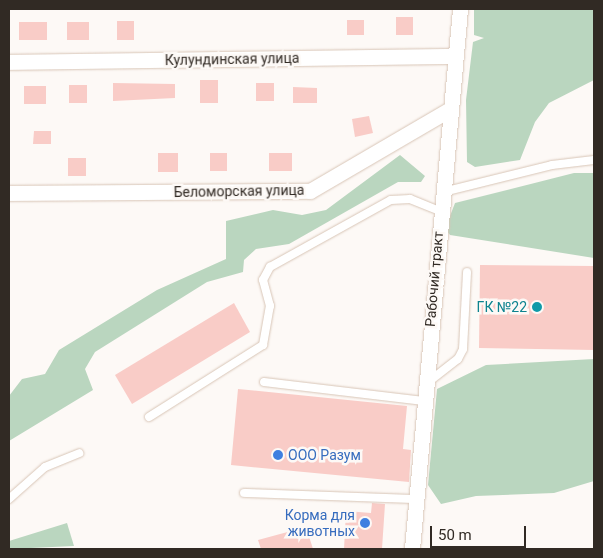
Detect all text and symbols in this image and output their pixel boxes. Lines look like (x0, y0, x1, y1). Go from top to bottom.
street label: Кулундинская улица (165, 49, 299, 69)
street label: Беломорская улица (174, 181, 304, 201)
street label: Рабочий тракт (421, 231, 447, 327)
place label: ГК №22 (477, 299, 527, 315)
marker: ГК №22 (531, 301, 543, 313)
place label: ООО Разум (288, 447, 361, 463)
marker: ООО Разум (272, 449, 284, 461)
place label: Корма для животных (285, 507, 355, 540)
scale bar (433, 516, 529, 548)
marker: Корма для животных (359, 517, 371, 529)
text: 50 m (438, 526, 472, 544)

